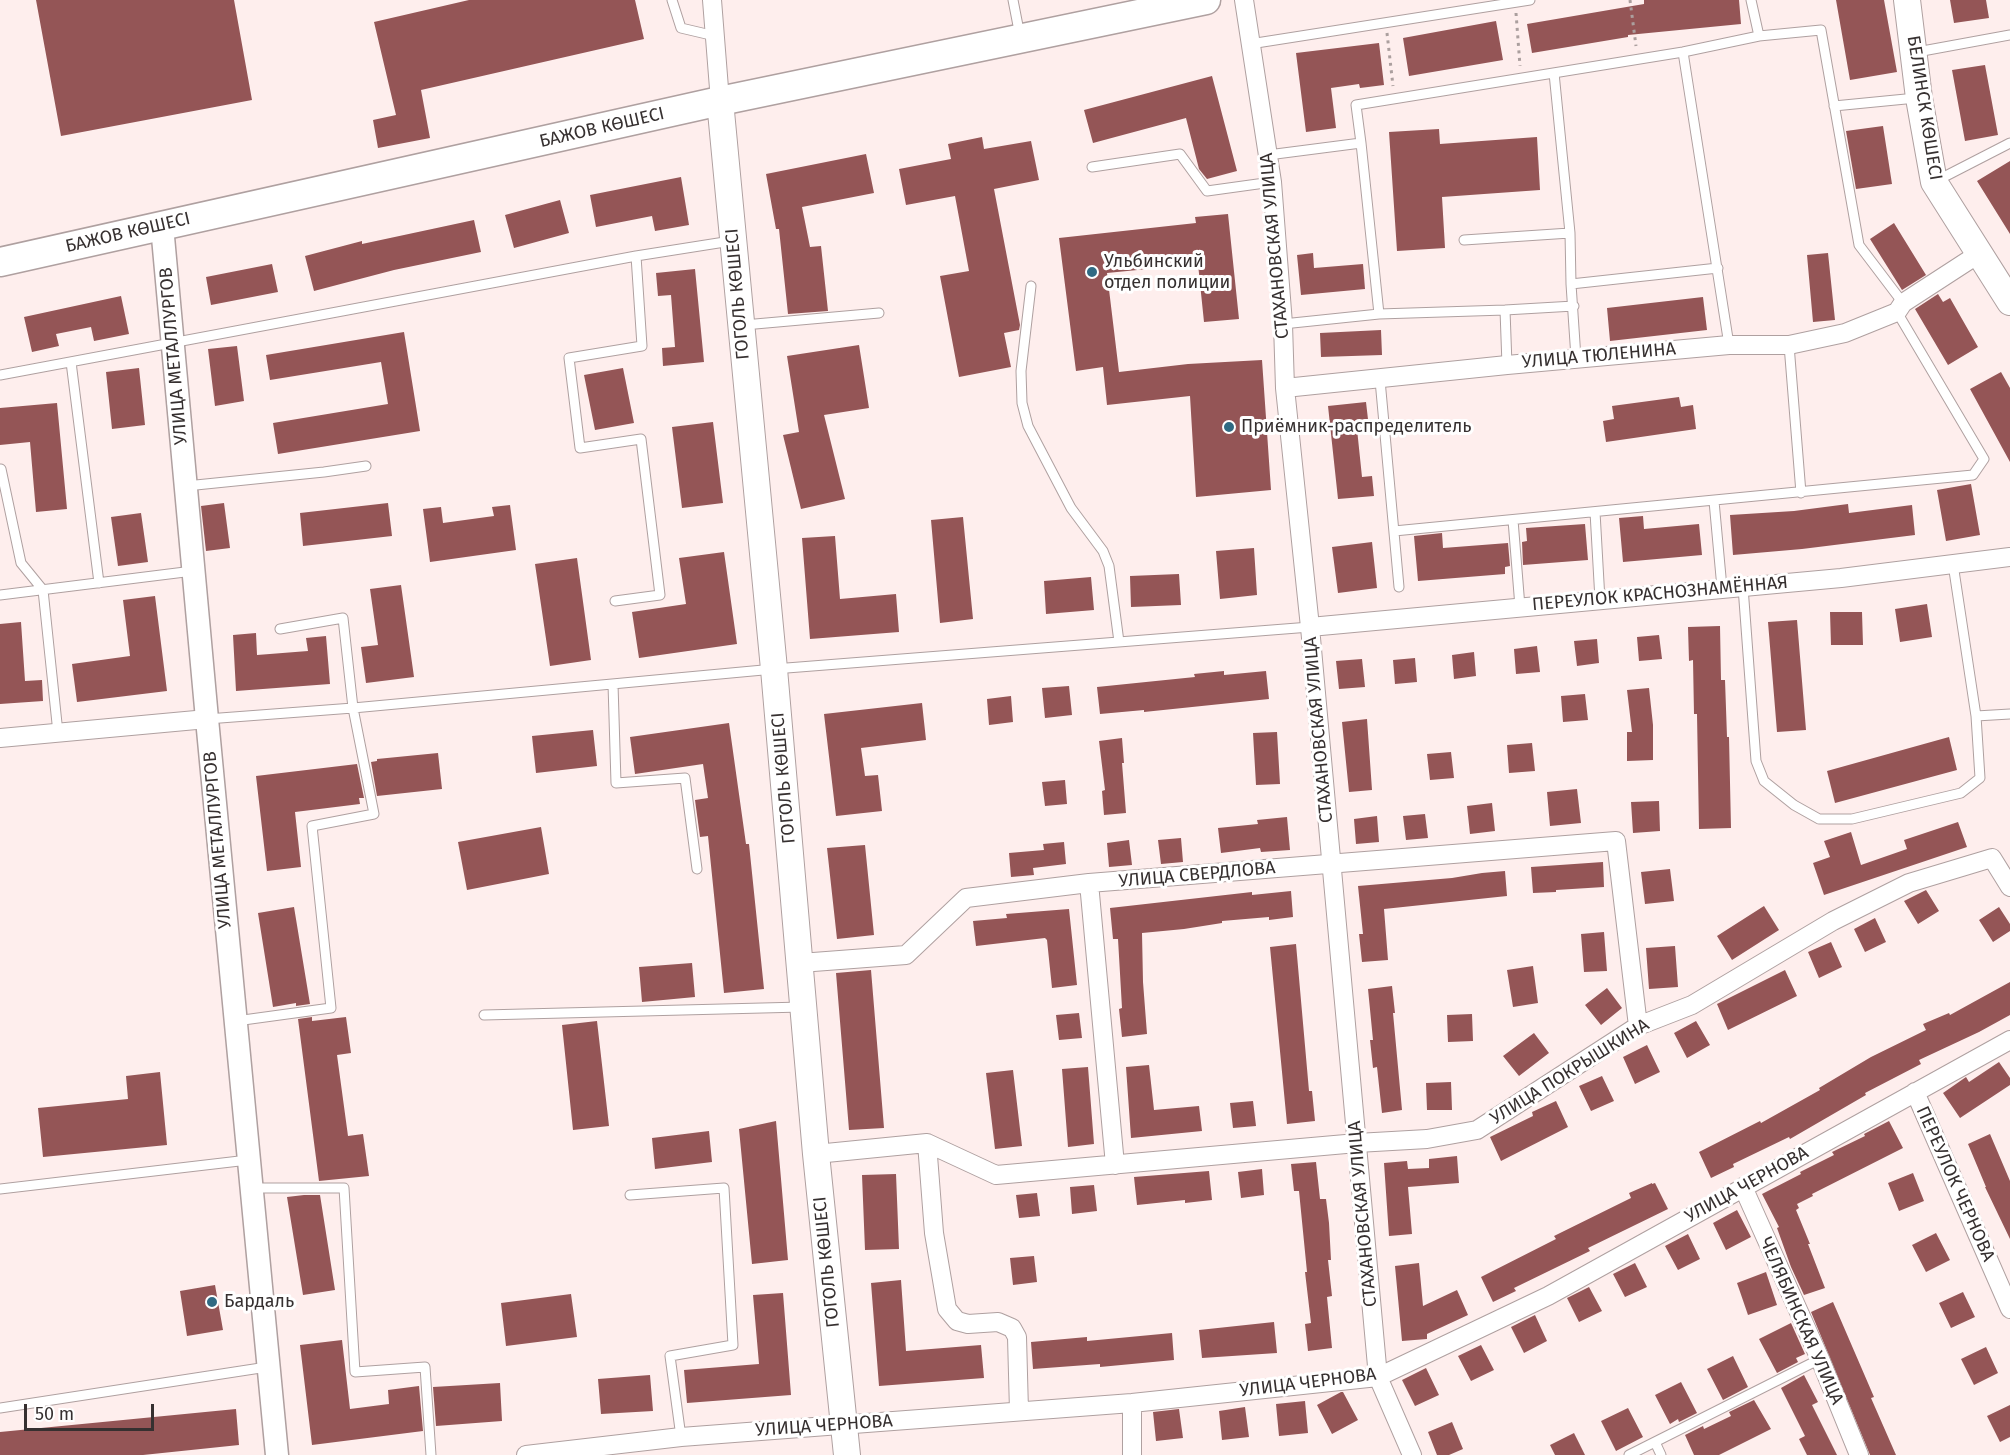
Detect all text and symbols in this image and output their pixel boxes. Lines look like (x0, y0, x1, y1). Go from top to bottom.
street label: БЕЛИНСК КӨШЕСІ (1902, 34, 1946, 182)
street label: БАЖОВ КӨШЕСІ (537, 103, 667, 153)
street label: СТАХАНОВСКАЯ УЛИЦА (1256, 152, 1294, 340)
street label: БАЖОВ КӨШЕСІ (63, 208, 193, 258)
street label: ГОГОЛЬ КӨШЕСІ (721, 227, 755, 361)
place label: Ульбинский отдел полиции (1104, 251, 1230, 294)
marker: Ульбинский отдел полиции (1085, 265, 1099, 279)
street label: УЛИЦА МЕТАЛЛУРГОВ (155, 266, 193, 446)
street label: УЛИЦА ТЮЛЕНИНА (1521, 339, 1677, 373)
place label: Приёмник-распределитель (1241, 416, 1472, 438)
marker: Приёмник-распределитель (1222, 420, 1236, 434)
street label: ПЕРЕУЛОК КРАСНОЗНАМЁННАЯ (1531, 572, 1789, 616)
street label: СТАХАНОВСКАЯ УЛИЦА (1300, 636, 1338, 824)
street label: ГОГОЛЬ КӨШЕСІ (767, 711, 801, 845)
street label: УЛИЦА МЕТАЛЛУРГОВ (199, 750, 237, 930)
street label: УЛИЦА СВЕРДЛОВА (1118, 857, 1276, 893)
street label: УЛИЦА ПОКРЫШКИНА (1487, 1014, 1653, 1130)
street label: ПЕРЕУЛОК ЧЕРНОВА (1911, 1103, 1999, 1265)
street label: СТАХАНОВСКАЯ УЛИЦА (1344, 1120, 1382, 1308)
street label: УЛИЦА ЧЕРНОВА (1682, 1142, 1812, 1228)
street label: ГОГОЛЬ КӨШЕСІ (809, 1195, 845, 1329)
street label: ЧЕЛЯБИНСКАЯ УЛИЦА (1754, 1234, 1848, 1408)
place label: Бардаль (224, 1291, 294, 1313)
marker: Бардаль (205, 1295, 219, 1309)
street label: УЛИЦА ЧЕРНОВА (1238, 1364, 1378, 1402)
scale bar (27, 1392, 158, 1430)
text: 50 m (35, 1403, 74, 1425)
street label: УЛИЦА ЧЕРНОВА (755, 1410, 893, 1442)

